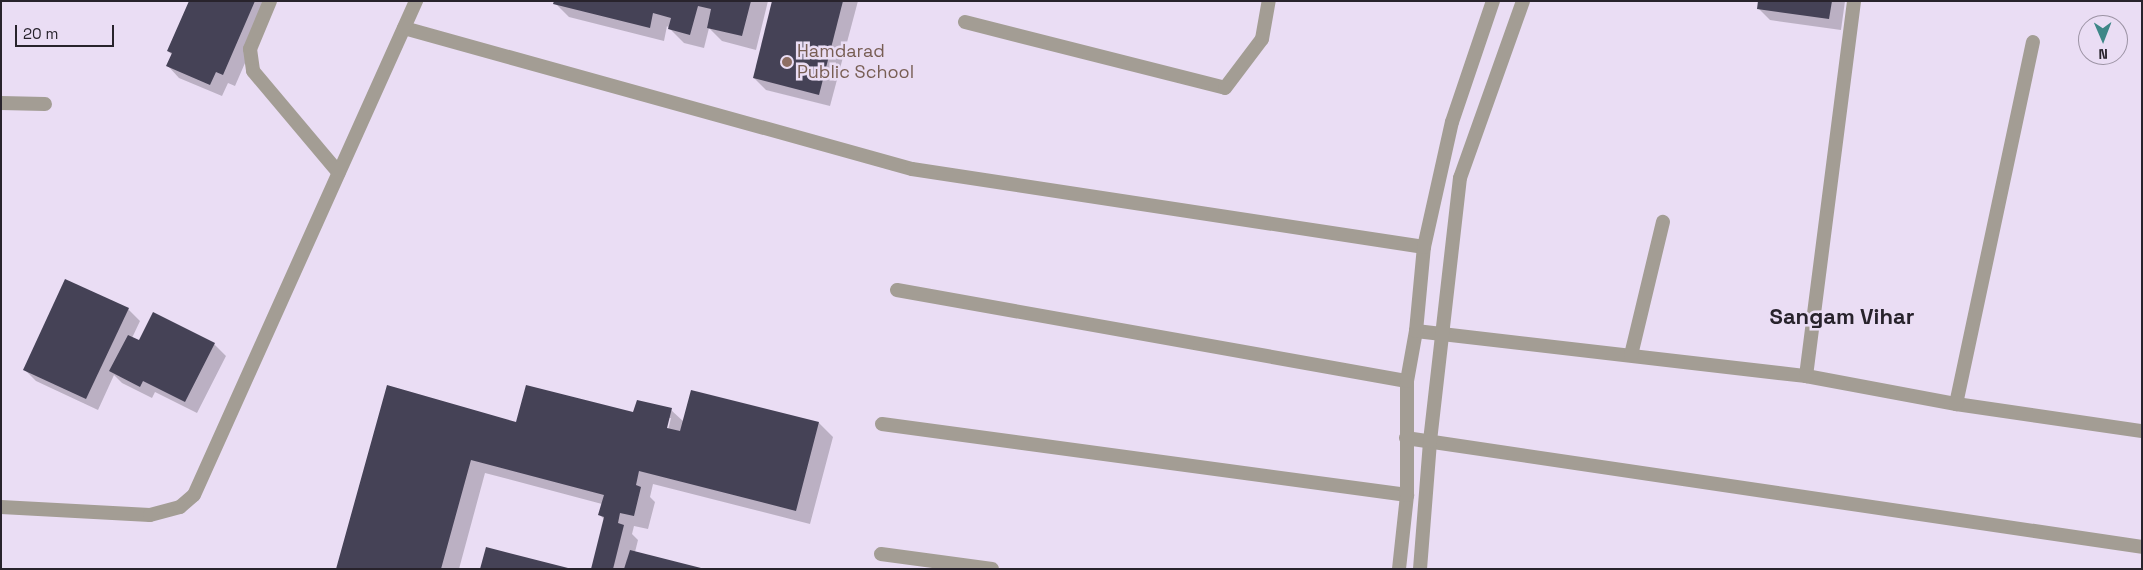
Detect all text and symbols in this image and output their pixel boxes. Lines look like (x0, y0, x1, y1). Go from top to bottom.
scale bar (18, 15, 116, 47)
north arrow (2078, 15, 2128, 65)
text: 20 m (23, 24, 58, 43)
place label: Hamdarad Public School (797, 41, 914, 84)
text: N (2098, 45, 2108, 63)
marker: Hamdarad Public School (781, 56, 793, 68)
district label: Sangam Vihar (1769, 304, 1915, 330)

